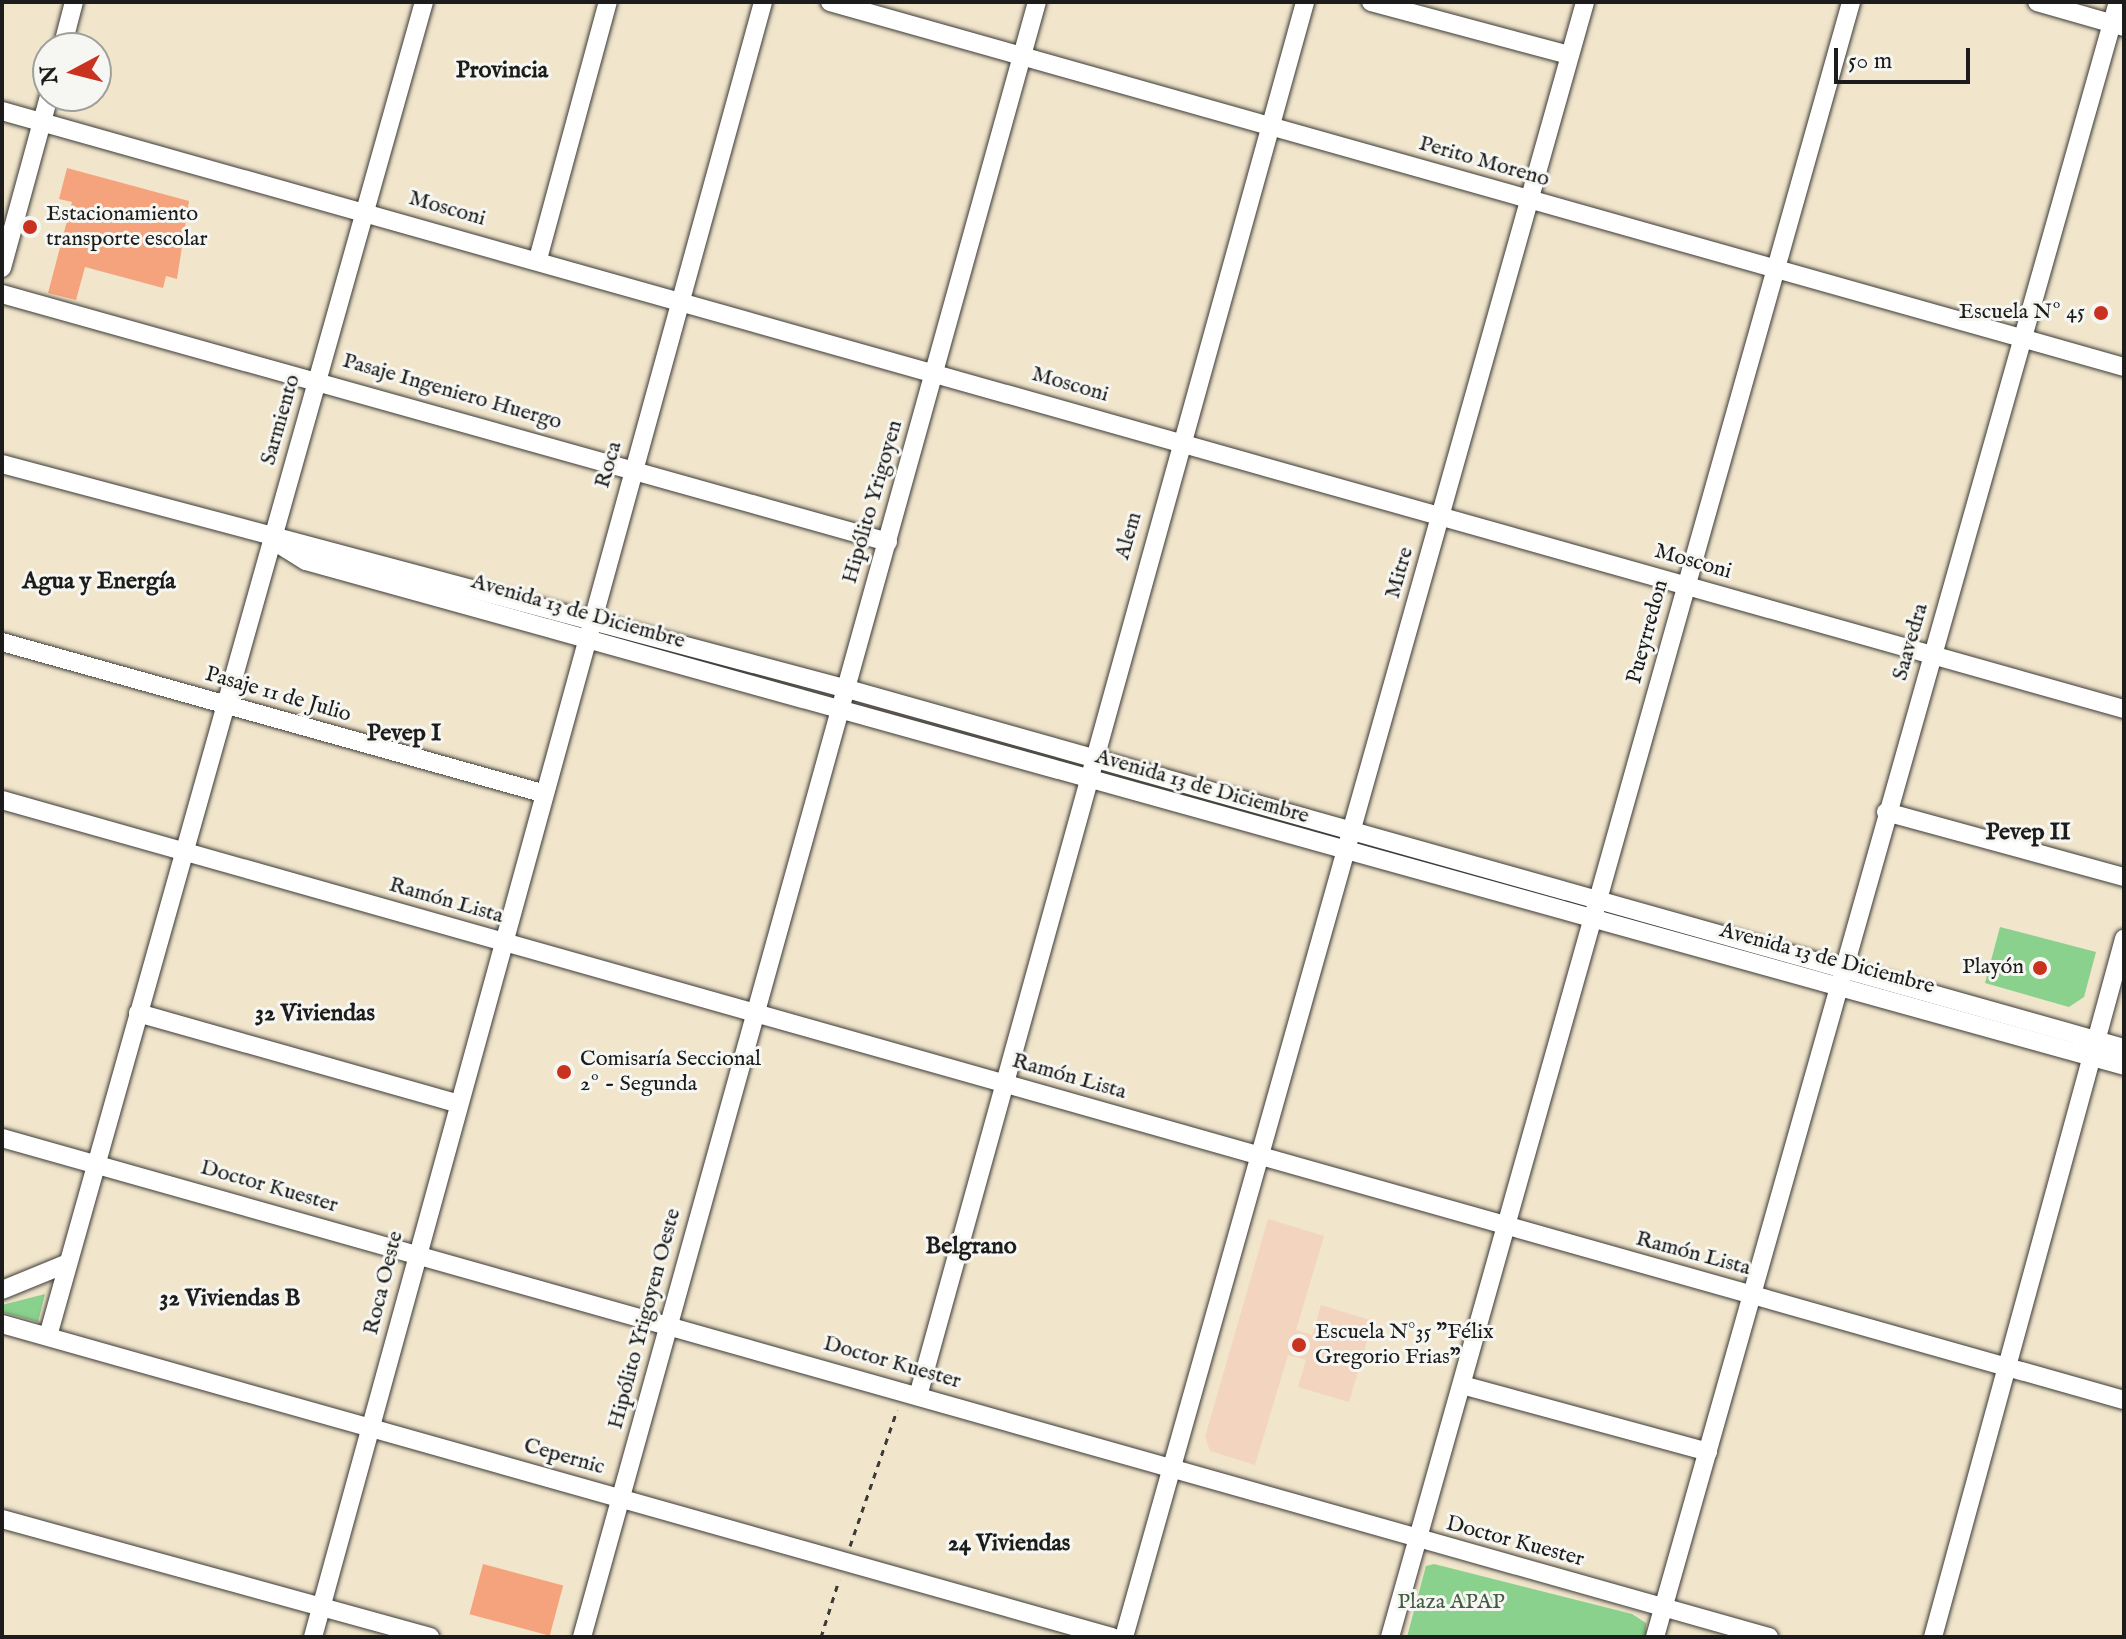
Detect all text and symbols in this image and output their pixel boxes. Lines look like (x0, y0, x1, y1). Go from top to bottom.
north arrow (32, 32, 112, 112)
scale bar (1838, 32, 1974, 82)
text: 50 m (1848, 46, 1892, 77)
district label: Provincia (456, 57, 548, 85)
text: N (35, 64, 65, 86)
street label: Perito Moreno (1416, 131, 1552, 193)
street label: Mosconi (405, 185, 489, 233)
place label: Estacionamiento transporte escolar (46, 201, 207, 252)
marker: Estacionamiento transporte escolar (21, 218, 39, 236)
place label: Escuela Nº 45 (1959, 300, 2085, 326)
marker: Escuela Nº 45 (2092, 304, 2110, 322)
street label: Pasaje Ingeniero Huergo (339, 348, 565, 436)
street label: Mosconi (1028, 361, 1112, 409)
street label: Sarmiento (256, 372, 306, 468)
street label: Hipólito Yrigoyen (837, 417, 909, 587)
street label: Roca (590, 439, 628, 491)
street label: Alem (1110, 509, 1148, 563)
street label: Mosconi (1651, 538, 1735, 586)
street label: Mitre (1380, 544, 1420, 602)
district label: Agua y Energía (22, 568, 176, 596)
street label: Avenida 13 de Diciembre (468, 569, 688, 655)
street label: Pueyrredon (1621, 577, 1675, 687)
street label: Saavedra (1887, 600, 1935, 684)
street label: Pasaje 11 de Julio (202, 662, 354, 728)
district label: Pevep I (367, 720, 441, 748)
street label: Avenida 13 de Diciembre (1092, 744, 1312, 830)
district label: Pevep II (1985, 819, 2071, 847)
street label: Ramón Lista (386, 872, 506, 930)
street label: Avenida 13 de Diciembre (1717, 918, 1937, 1000)
place label: Playón (1962, 955, 2024, 981)
marker: Playón (2031, 959, 2049, 977)
district label: 32 Viviendas (255, 1000, 375, 1028)
place label: Comisaría Seccional 2º - Segunda (580, 1046, 761, 1098)
street label: Ramón Lista (1009, 1048, 1129, 1106)
marker: Comisaría Seccional 2º - Segunda (555, 1063, 573, 1081)
street label: Doctor Kuester (197, 1155, 341, 1219)
street label: Hipólito Yrigoyen Oeste (603, 1206, 687, 1432)
street label: Ramón Lista (1633, 1226, 1753, 1282)
street label: Roca Oeste (358, 1228, 410, 1338)
district label: Belgrano (925, 1233, 1017, 1261)
district label: 32 Viviendas B (160, 1285, 300, 1313)
place label: Escuela N°35 "Félix Gregorio Frias" (1315, 1319, 1494, 1370)
street label: Doctor Kuester (820, 1331, 964, 1395)
marker: Escuela N°35 "Félix Gregorio Frias" (1290, 1336, 1308, 1354)
street label: Cepernic (521, 1433, 607, 1481)
street label: Doctor Kuester (1443, 1511, 1587, 1573)
district label: 24 Viviendas (948, 1530, 1070, 1558)
park label: Plaza APAP (1397, 1590, 1505, 1616)

